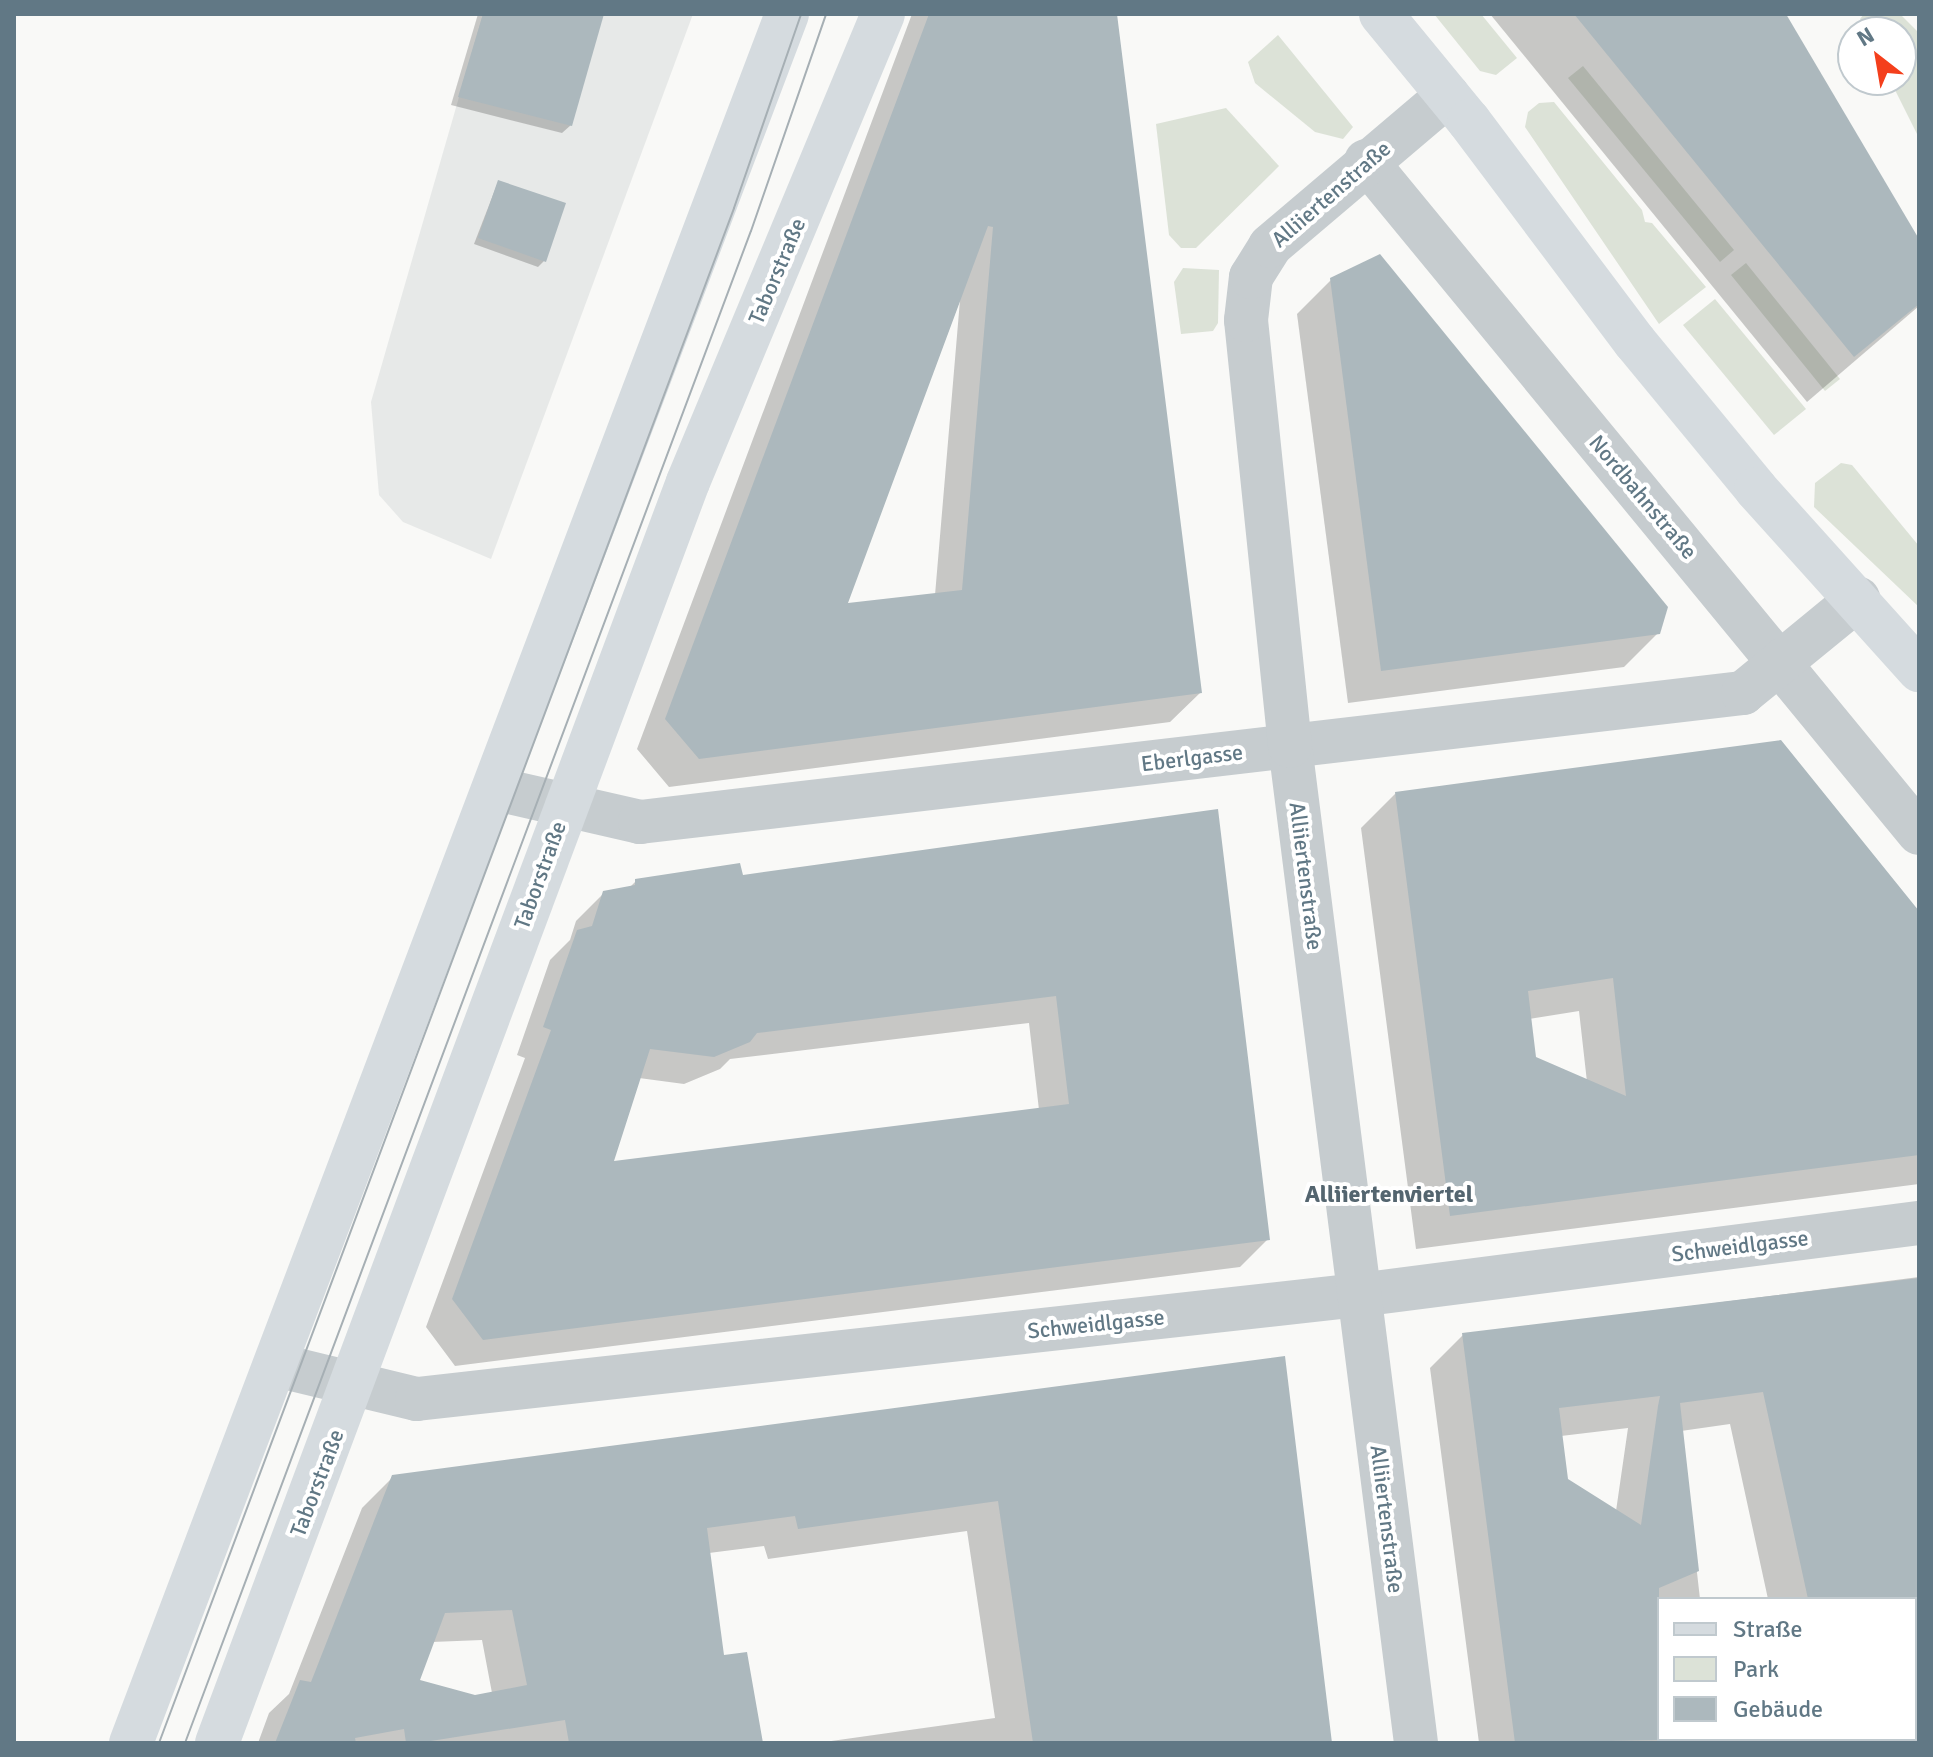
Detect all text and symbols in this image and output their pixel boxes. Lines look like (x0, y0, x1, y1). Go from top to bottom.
north arrow (1837, 16, 1917, 96)
text: N (1852, 21, 1879, 52)
street label: Alliiertenstraße (1266, 135, 1396, 253)
street label: Taborstraße (743, 214, 811, 328)
street label: Nordbahnstraße (1583, 430, 1703, 564)
street label: Eberlgasse (1140, 739, 1244, 777)
street label: Alliiertenstraße (1284, 800, 1328, 952)
street label: Taborstraße (508, 818, 572, 932)
district label: Alliiertenviertel (1305, 1181, 1473, 1209)
street label: Schweidlgasse (1670, 1224, 1810, 1268)
street label: Schweidlgasse (1026, 1304, 1166, 1344)
street label: Taborstraße (284, 1426, 350, 1540)
street label: Alliiertenstraße (1365, 1443, 1409, 1595)
legend (1657, 1597, 1917, 1741)
text: Straße (1733, 1614, 1803, 1644)
text: Park (1733, 1654, 1779, 1684)
text: Gebäude (1733, 1694, 1823, 1724)

